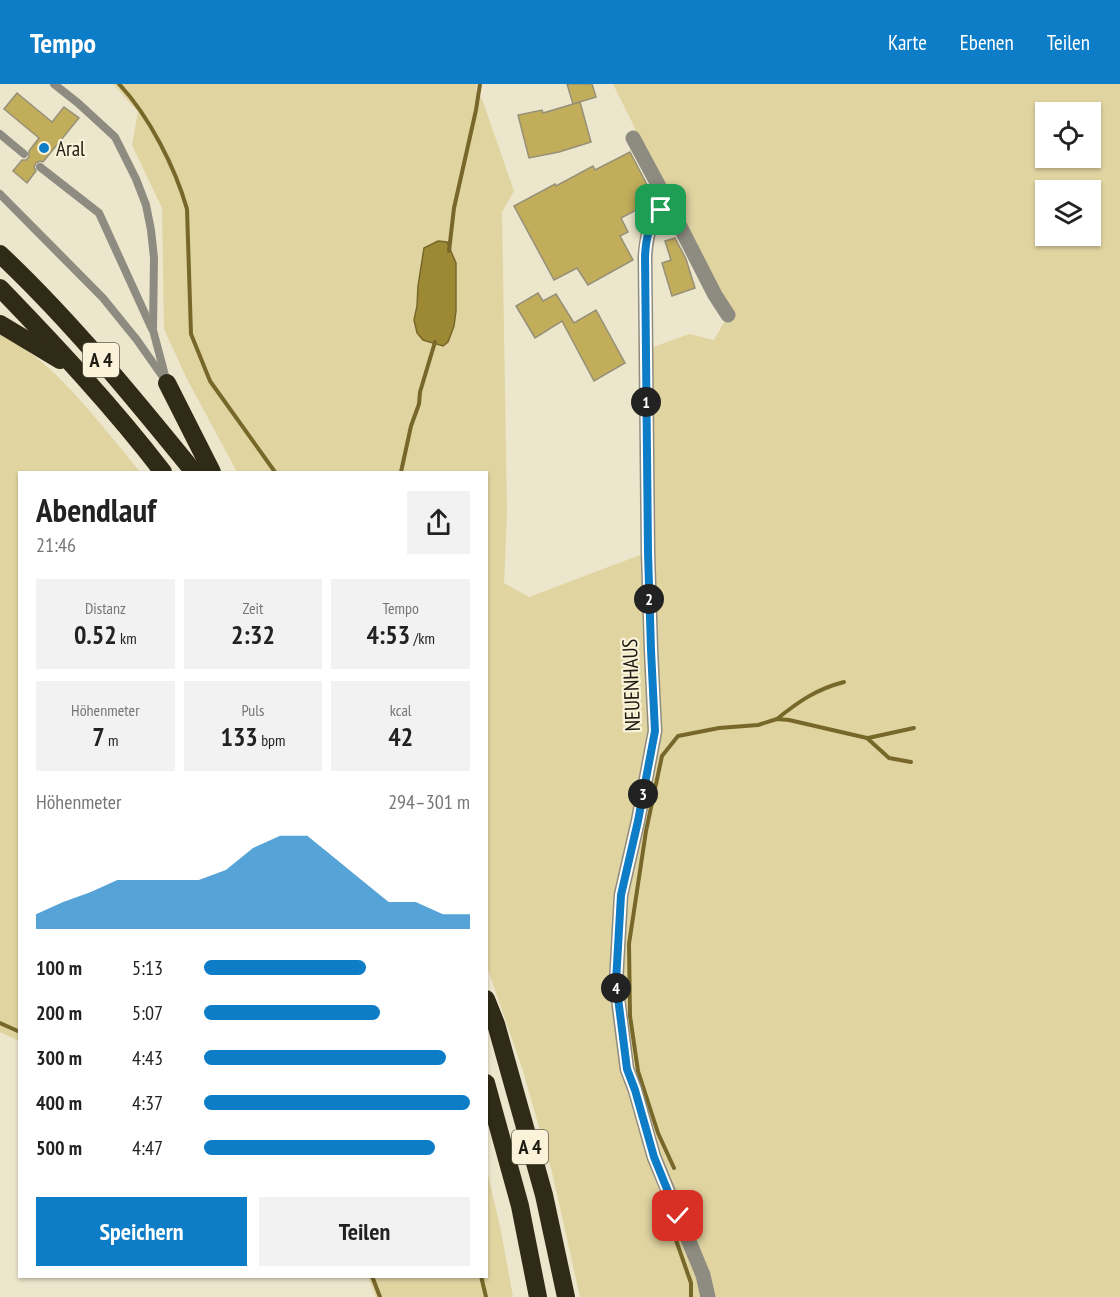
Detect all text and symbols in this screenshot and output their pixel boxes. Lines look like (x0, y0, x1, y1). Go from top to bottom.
text: Tempo (30, 24, 96, 61)
text: Karte (888, 29, 927, 56)
text: Ebenen (960, 29, 1014, 56)
text: Teilen (1047, 29, 1090, 56)
map controls (1035, 102, 1101, 246)
button: locate (1035, 102, 1101, 168)
place label: Aral (56, 135, 85, 162)
marker: Aral (37, 141, 51, 155)
button: layers (1035, 180, 1101, 246)
pin (635, 184, 686, 235)
icon: arrive (644, 193, 677, 226)
road number: A 4 (83, 343, 119, 377)
pin: 1 (631, 387, 661, 417)
text: 1 (642, 392, 650, 412)
text: Abendlauf (36, 488, 156, 531)
button: share (407, 491, 470, 554)
text: 21:46 (36, 532, 76, 558)
pin: 2 (634, 584, 664, 614)
text: 2 (645, 589, 653, 609)
text: Distanz (85, 598, 126, 618)
text: Zeit (243, 598, 263, 618)
text: Tempo (382, 598, 419, 618)
text: 0.52 (74, 618, 117, 651)
text: 2:32 (231, 618, 275, 651)
text: 4:53 (366, 618, 410, 651)
text: km (117, 628, 137, 648)
text: /km (410, 628, 435, 648)
street label: NEUENHAUS (616, 638, 646, 732)
text: Höhenmeter (71, 700, 140, 720)
text: Puls (242, 700, 264, 720)
text: kcal (390, 700, 412, 720)
text: 7 (92, 720, 105, 753)
text: 133 (220, 720, 258, 753)
text: 42 (388, 720, 413, 753)
text: m (105, 730, 118, 750)
text: bpm (258, 730, 286, 750)
pin: 3 (628, 779, 658, 809)
text: 3 (639, 784, 647, 804)
text: Höhenmeter (36, 789, 122, 815)
text: 294–301 m (388, 789, 470, 815)
text: 100 m (36, 955, 82, 981)
text: 5:13 (132, 955, 163, 981)
pin: 4 (601, 973, 631, 1003)
text: 4 (612, 978, 620, 998)
text: 200 m (36, 1000, 82, 1026)
text: 5:07 (132, 1000, 163, 1026)
text: 300 m (36, 1045, 82, 1071)
text: 4:43 (132, 1045, 163, 1071)
text: 400 m (36, 1090, 82, 1116)
text: 4:37 (132, 1090, 163, 1116)
road number: A 4 (512, 1130, 548, 1164)
text: 500 m (36, 1135, 82, 1161)
text: 4:47 (132, 1135, 163, 1161)
pin (652, 1190, 703, 1241)
button: Speichern (36, 1197, 247, 1266)
button: Teilen (259, 1197, 470, 1266)
icon: check (661, 1199, 694, 1232)

